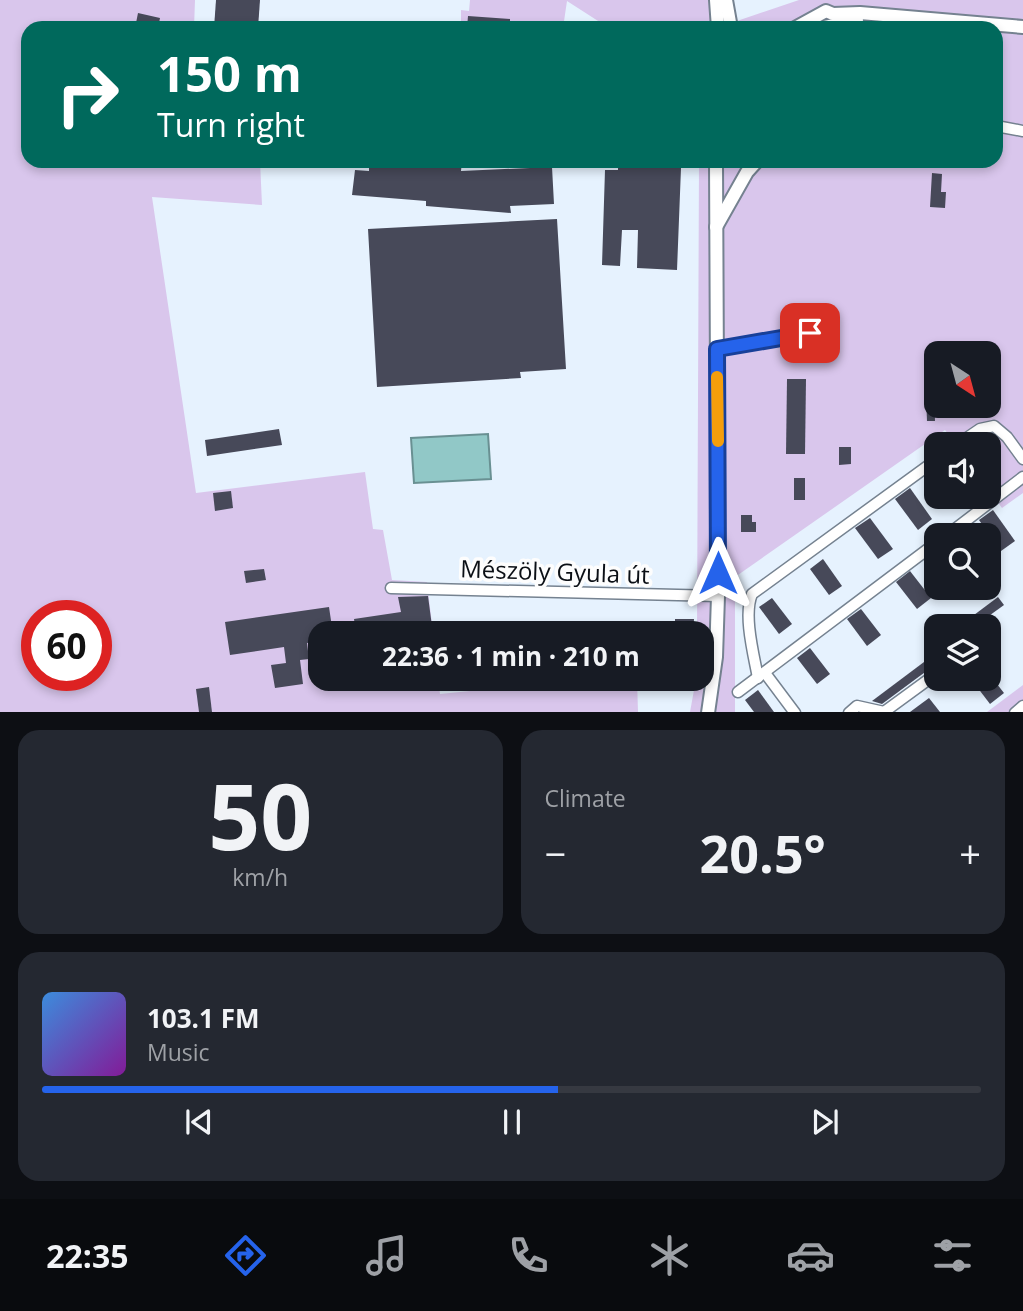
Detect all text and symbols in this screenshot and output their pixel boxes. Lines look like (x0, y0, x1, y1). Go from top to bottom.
text: 150 m (157, 40, 302, 106)
icon: right (42, 49, 133, 140)
text: Turn right (157, 103, 305, 146)
pin (780, 303, 840, 363)
icon: arrive (791, 314, 829, 352)
north arrow (924, 341, 1001, 418)
map controls (924, 341, 1001, 691)
button: sound (924, 432, 1001, 509)
button: search (924, 523, 1001, 600)
position arrow (681, 536, 755, 610)
street label: Mészöly Gyula út (460, 551, 650, 591)
speed limit sign: 60 (21, 600, 112, 691)
button: layers (924, 614, 1001, 691)
text: 22:36 · 1 min · 210 m (382, 638, 640, 674)
text: 50 (208, 753, 312, 877)
text: Climate (545, 782, 626, 814)
text: 20.5° (700, 817, 826, 888)
text: − (545, 827, 566, 879)
text: + (959, 827, 981, 879)
text: km/h (232, 861, 288, 893)
text: 103.1 FM (147, 1000, 259, 1036)
text: Music (147, 1036, 210, 1068)
icon: previous (180, 1103, 218, 1141)
icon: pause (493, 1103, 531, 1141)
icon: next (806, 1103, 844, 1141)
icon: directions (221, 1231, 270, 1280)
icon: music (362, 1231, 411, 1280)
icon: phone (504, 1231, 553, 1280)
icon: climate (645, 1231, 694, 1280)
icon: car (786, 1231, 835, 1280)
icon: filters (928, 1231, 977, 1280)
text: 22:35 (46, 1234, 129, 1277)

